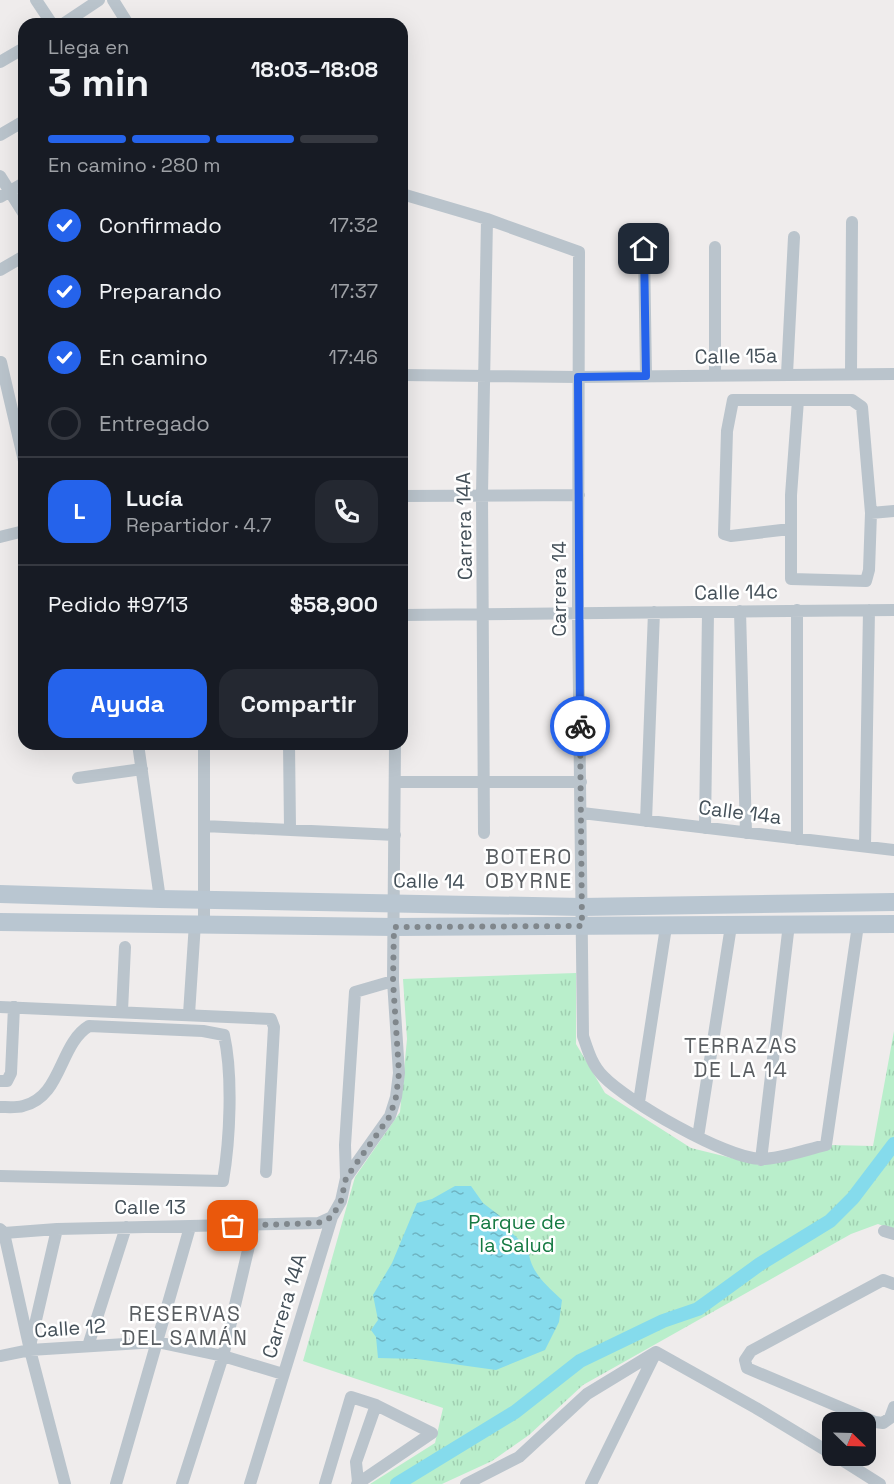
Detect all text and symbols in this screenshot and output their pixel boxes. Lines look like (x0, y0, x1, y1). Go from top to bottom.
text: Llega en (48, 34, 129, 60)
text: 18:03–18:08 (251, 55, 378, 83)
text: 3 min (48, 58, 149, 107)
text: En camino · 280 m (48, 152, 221, 178)
icon: check (48, 209, 81, 242)
text: Confirmado (99, 211, 222, 239)
text: 17:32 (329, 212, 378, 238)
pin (618, 223, 669, 274)
icon: home (627, 232, 660, 265)
icon: check (48, 275, 81, 308)
text: Preparando (99, 277, 222, 305)
text: 17:37 (330, 278, 378, 304)
icon: check (48, 341, 81, 374)
street label: Calle 15a (694, 342, 778, 370)
text: En camino (99, 343, 208, 371)
text: 17:46 (329, 344, 378, 370)
text: Entregado (99, 409, 210, 437)
street label: Carrera 14A (450, 471, 478, 580)
button: phone (315, 480, 378, 543)
text: Lucía (126, 484, 183, 512)
text: L (74, 497, 85, 525)
text: Repartidor · 4.7 (126, 512, 271, 538)
street label: Carrera 14 (546, 541, 572, 637)
street label: Calle 14c (694, 578, 778, 606)
text: Pedido #9713 (48, 590, 188, 618)
text: $58,900 (290, 590, 378, 618)
button: Ayuda (48, 669, 207, 738)
button: Compartir (219, 669, 378, 738)
courier (550, 696, 610, 756)
icon: bike (564, 710, 597, 743)
street label: Calle 14a (697, 794, 783, 830)
district label: BOTERO OBYRNE (485, 843, 573, 894)
street label: Calle 14 (393, 867, 465, 895)
district label: TERRAZAS DE LA 14 (684, 1032, 798, 1083)
street label: Calle 13 (114, 1194, 186, 1220)
pin (207, 1200, 258, 1251)
icon: bag (216, 1209, 249, 1242)
park label: Parque de la Salud (468, 1209, 566, 1258)
street label: Carrera 14A (256, 1250, 312, 1362)
district label: RESERVAS DEL SAMÁN (122, 1300, 248, 1351)
street label: Calle 12 (33, 1313, 107, 1343)
north arrow (822, 1412, 876, 1466)
map controls (822, 1412, 876, 1466)

